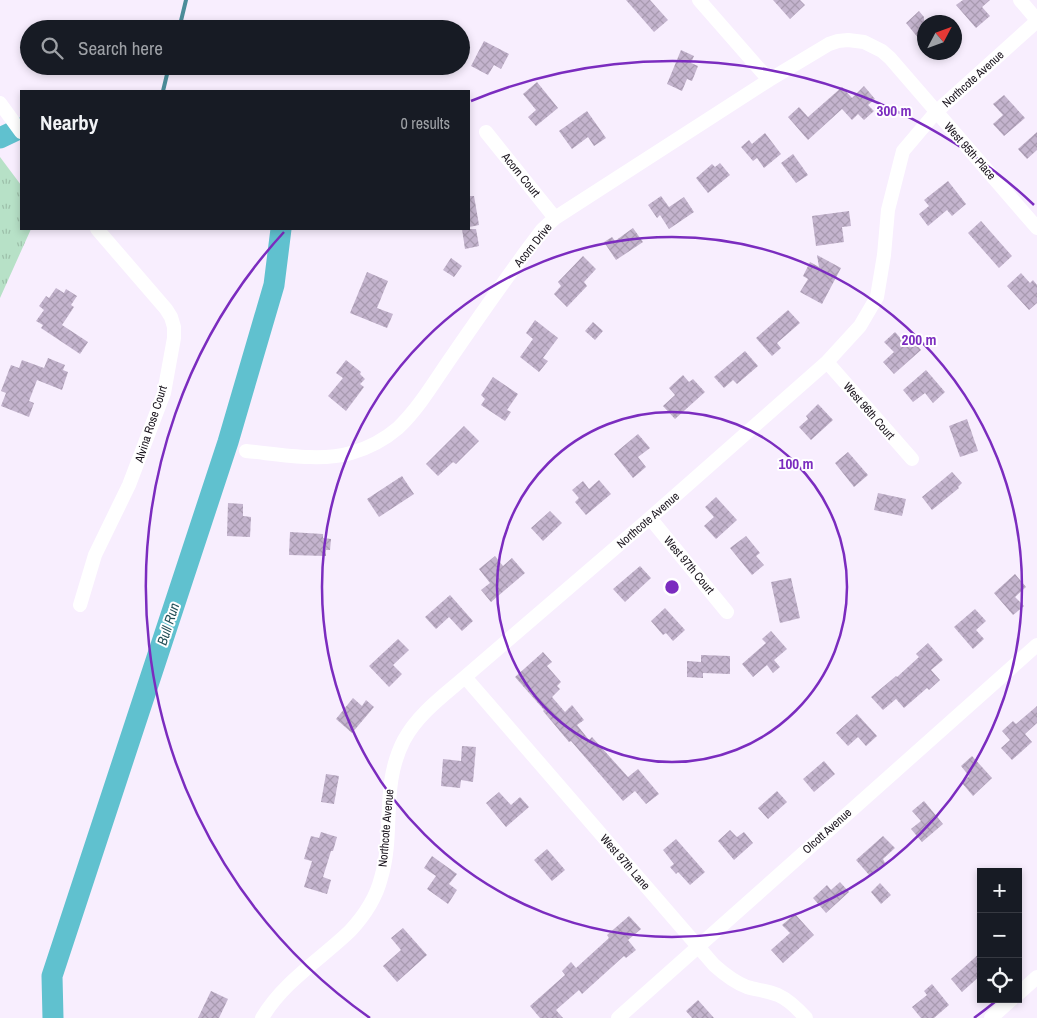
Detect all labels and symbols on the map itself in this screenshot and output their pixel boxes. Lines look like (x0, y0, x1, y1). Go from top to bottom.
north arrow (917, 15, 962, 60)
street label: Northcote Avenue (939, 47, 1007, 111)
text: 300 m (877, 100, 911, 121)
street label: West 95th Place (941, 119, 999, 183)
street label: Acorn Court (498, 149, 544, 201)
street label: Acorn Drive (510, 220, 556, 271)
text: 200 m (902, 329, 936, 350)
street label: West 96th Court (840, 379, 898, 443)
street label: Alvina Rose Court (131, 383, 171, 465)
text: 100 m (779, 453, 813, 474)
street label: Northcote Avenue (613, 488, 683, 552)
street label: West 97th Court (660, 533, 718, 598)
centre of rings (663, 578, 681, 596)
water label: Bull Run (153, 601, 183, 647)
street label: Northcote Avenue (375, 788, 397, 868)
street label: Olcott Avenue (799, 805, 855, 857)
street label: West 97th Lane (596, 831, 654, 893)

